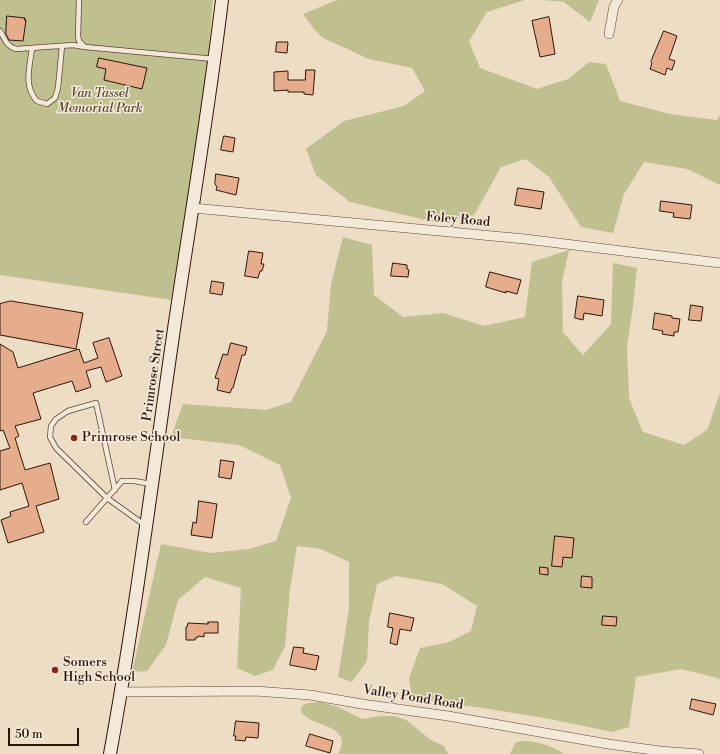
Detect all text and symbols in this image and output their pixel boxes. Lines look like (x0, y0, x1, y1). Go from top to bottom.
park label: Van Tassel Memorial Park (57, 86, 143, 117)
street label: Foley Road (425, 209, 491, 231)
street label: Primrose Street (140, 328, 168, 422)
place label: Primrose School (82, 430, 180, 446)
marker: Primrose School (69, 433, 79, 443)
place label: Somers High School (63, 655, 135, 686)
marker: Somers High School (50, 665, 60, 675)
street label: Valley Pond Road (362, 682, 464, 714)
scale bar (10, 720, 81, 746)
text: 50 m (15, 727, 43, 742)

